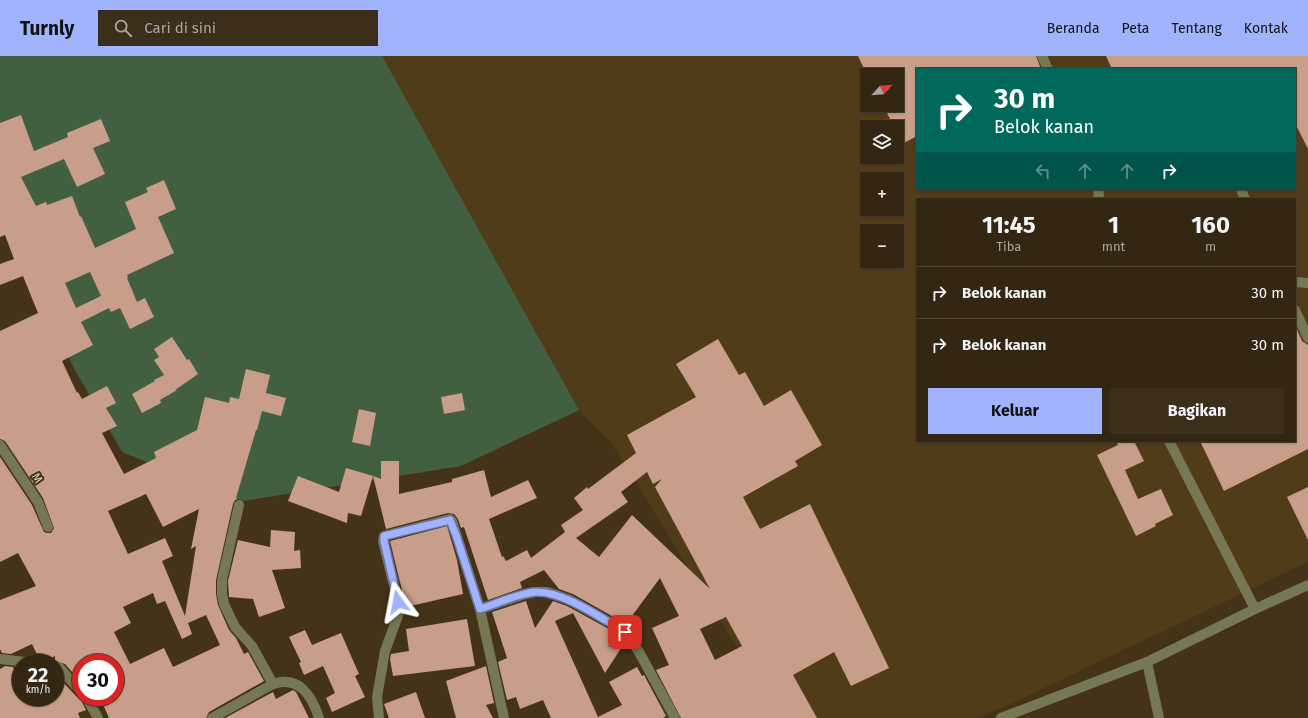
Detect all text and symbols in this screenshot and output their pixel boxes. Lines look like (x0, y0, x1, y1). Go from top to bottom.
search box (98, 10, 378, 46)
text: Turnly (20, 17, 74, 40)
icon: search (112, 17, 134, 39)
text: Cari di sini (144, 19, 216, 37)
text: Beranda (1047, 20, 1100, 37)
text: Peta (1122, 20, 1149, 37)
text: Tentang (1171, 20, 1222, 37)
text: Kontak (1244, 20, 1288, 37)
north arrow (860, 68, 904, 112)
map controls (860, 68, 904, 268)
text: 30 m (994, 82, 1055, 115)
icon: right (928, 84, 980, 136)
text: Belok kanan (994, 116, 1094, 138)
button: layers (860, 120, 904, 164)
icon: left (1032, 160, 1054, 182)
icon: ahead (1074, 160, 1096, 182)
icon: ahead (1116, 160, 1138, 182)
icon: right (1158, 160, 1180, 182)
button: + (860, 172, 904, 216)
text: 11:45 (982, 211, 1036, 239)
text: 1 (1108, 211, 1119, 239)
text: 160 (1191, 211, 1230, 239)
button: − (860, 224, 904, 268)
text: Tiba (996, 239, 1021, 254)
text: mnt (1102, 239, 1125, 254)
text: m (1205, 239, 1216, 254)
icon: right (928, 282, 950, 304)
text: Belok kanan (962, 284, 1046, 302)
text: 30 m (1251, 284, 1284, 302)
icon: right (928, 334, 950, 356)
text: Belok kanan (962, 336, 1046, 354)
text: 30 m (1251, 336, 1284, 354)
button: Keluar (928, 388, 1102, 434)
button: Bagikan (1110, 388, 1284, 434)
street label: M (29, 470, 45, 486)
position arrow (377, 581, 419, 623)
pin (608, 615, 642, 649)
icon: arrive (614, 621, 636, 643)
speed limit sign: 30 (72, 654, 124, 706)
text: 22 (28, 663, 48, 687)
text: km/h (26, 684, 50, 696)

